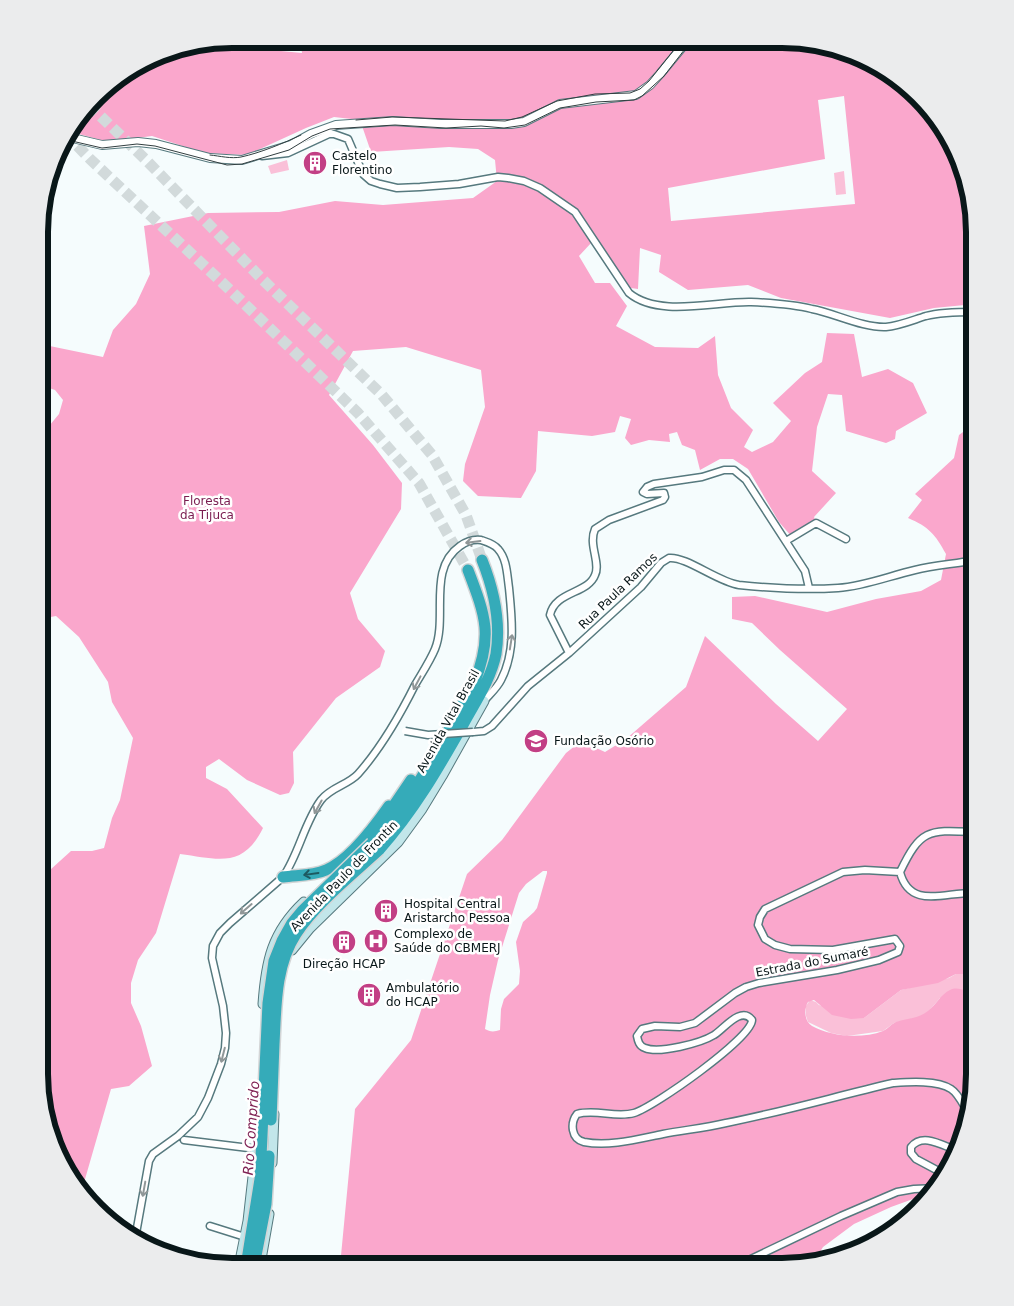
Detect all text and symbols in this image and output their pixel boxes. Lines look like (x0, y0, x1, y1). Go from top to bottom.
place label: Castelo Florentino (332, 149, 392, 177)
building icon: Castelo Florentino (302, 150, 328, 176)
park label: Floresta da Tijuca (180, 494, 234, 522)
one-way arrow (466, 537, 482, 547)
street label: Rua Paula Ramos (576, 550, 660, 632)
one-way arrow (506, 635, 516, 651)
street label: Avenida Vital Brasil (414, 667, 482, 775)
one-way arrow (412, 675, 422, 690)
school or university icon: Fundação Osório (523, 728, 549, 754)
place label: Fundação Osório (554, 734, 654, 748)
one-way arrow (312, 799, 322, 813)
street label: Avenida Paulo de Frontin (288, 818, 400, 934)
one-way arrow (303, 869, 319, 879)
place label: Hospital Central Aristarcho Pessoa (404, 897, 510, 925)
building icon: Hospital Central Aristarcho Pessoa (373, 898, 399, 924)
one-way arrow (240, 904, 253, 915)
place label: Complexo de Saúde do CBMERJ (394, 927, 501, 955)
hospital icon: Complexo de Saúde do CBMERJ (363, 928, 389, 954)
building icon: Direção HCAP (331, 929, 357, 955)
street label: Estrada do Sumaré (754, 944, 870, 980)
place label: Direção HCAP (303, 957, 385, 971)
place label: Ambulatório do HCAP (386, 981, 459, 1009)
building icon: Ambulatório do HCAP (356, 982, 382, 1008)
one-way arrow (218, 1046, 227, 1062)
water label: Rio Comprido (240, 1080, 262, 1176)
one-way arrow (138, 1181, 148, 1197)

